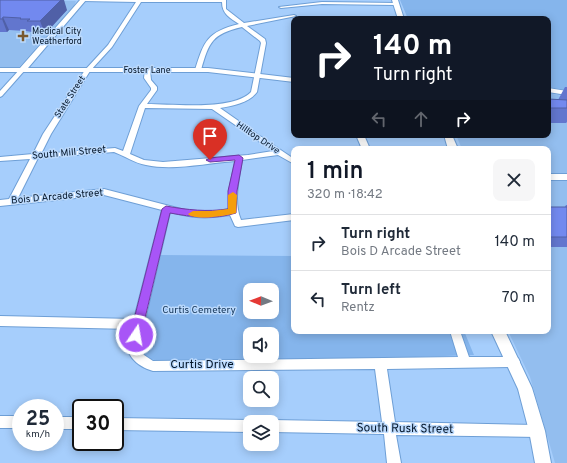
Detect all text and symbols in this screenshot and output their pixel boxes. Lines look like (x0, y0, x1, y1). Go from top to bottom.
place label: Medical City Weatherford (32, 26, 82, 47)
text: 140 m (373, 29, 452, 65)
marker: Medical City Weatherford (17, 30, 29, 42)
icon: right (307, 32, 359, 84)
text: Turn right (373, 64, 453, 87)
street label: Foster Lane (123, 65, 171, 76)
street label: State Street (52, 74, 88, 120)
icon: left (368, 108, 390, 130)
icon: ahead (410, 108, 432, 130)
icon: right (452, 108, 474, 130)
pin (193, 119, 227, 160)
street label: Hilltop Drive (234, 119, 282, 157)
icon: arrive (199, 125, 221, 147)
street label: South Mill Street (31, 143, 107, 163)
text: 1 min (307, 157, 364, 187)
button: close (493, 159, 535, 201)
street label: Bois D Arcade Street (11, 186, 104, 207)
text: 320 m · 18:42 (307, 187, 383, 203)
text: Turn right (341, 225, 410, 244)
icon: right (307, 232, 329, 254)
text: 140 m (495, 233, 535, 252)
text: Bois D Arcade Street (341, 244, 461, 260)
text: Turn left (341, 281, 401, 300)
north arrow (243, 283, 279, 319)
map controls (243, 283, 279, 451)
icon: left (307, 288, 329, 310)
text: 70 m (502, 289, 535, 308)
text: Rentz (341, 300, 375, 316)
park label: Curtis Cemetery (162, 304, 236, 317)
position arrow (115, 314, 157, 356)
button: sound (243, 327, 279, 363)
street label: Curtis Drive (170, 357, 234, 373)
button: search (243, 371, 279, 407)
speed limit sign: 30 (72, 399, 124, 451)
text: 25 (26, 407, 50, 433)
button: layers (243, 415, 279, 451)
street label: South Rusk Street (357, 420, 453, 438)
text: km/h (26, 428, 50, 441)

